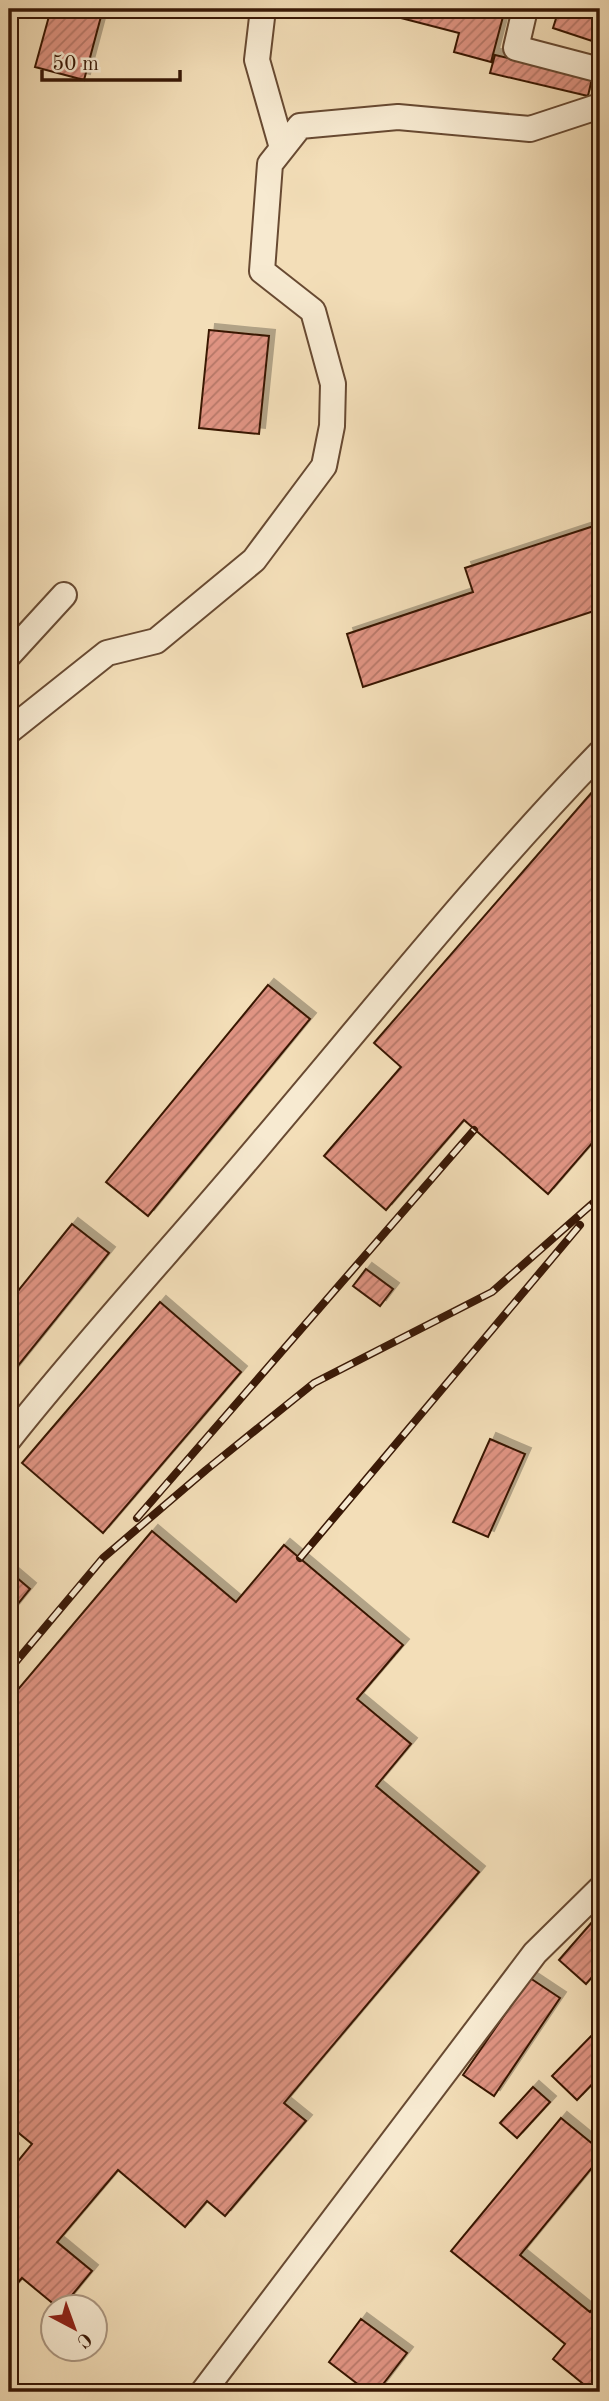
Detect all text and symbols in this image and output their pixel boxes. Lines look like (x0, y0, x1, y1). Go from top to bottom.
scale bar (42, 38, 180, 82)
text: 50 m (52, 54, 99, 75)
north arrow (38, 2292, 108, 2362)
text: С (73, 2328, 94, 2350)

